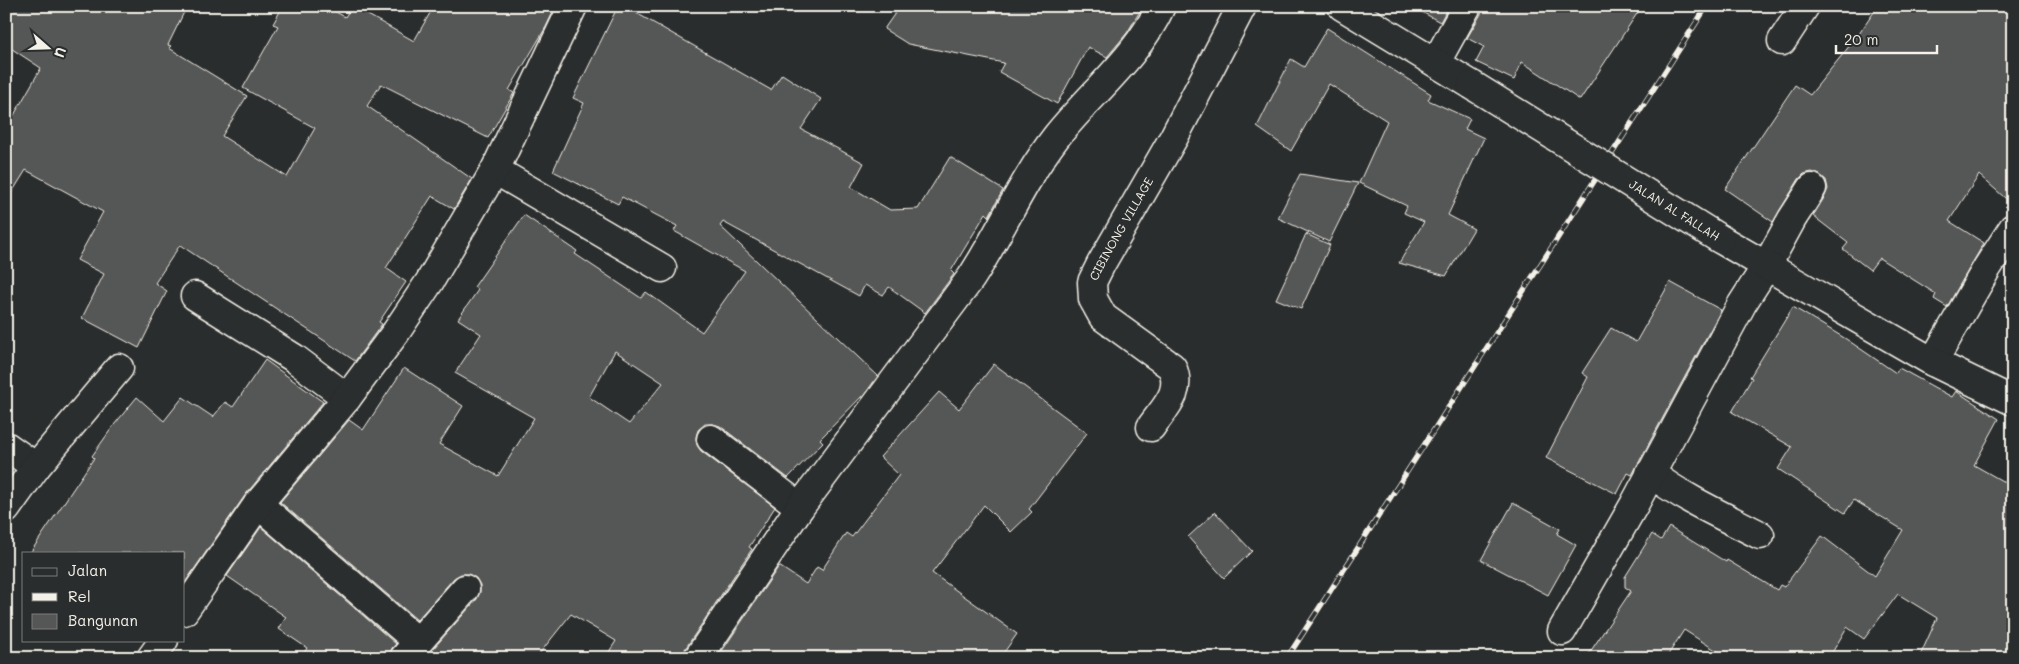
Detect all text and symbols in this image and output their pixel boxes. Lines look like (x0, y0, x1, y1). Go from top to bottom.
north arrow (22, 22, 72, 72)
scale bar (1836, 22, 1938, 54)
text: 20 m (1844, 29, 1878, 49)
text: U (50, 45, 71, 60)
street label: CIBINONG VILLAGE (1085, 174, 1156, 283)
street label: JALAN AL FALLAH (1626, 176, 1723, 244)
legend (22, 552, 185, 642)
text: Jalan (68, 560, 107, 580)
text: Rel (68, 586, 91, 606)
text: Bangunan (68, 610, 138, 630)

